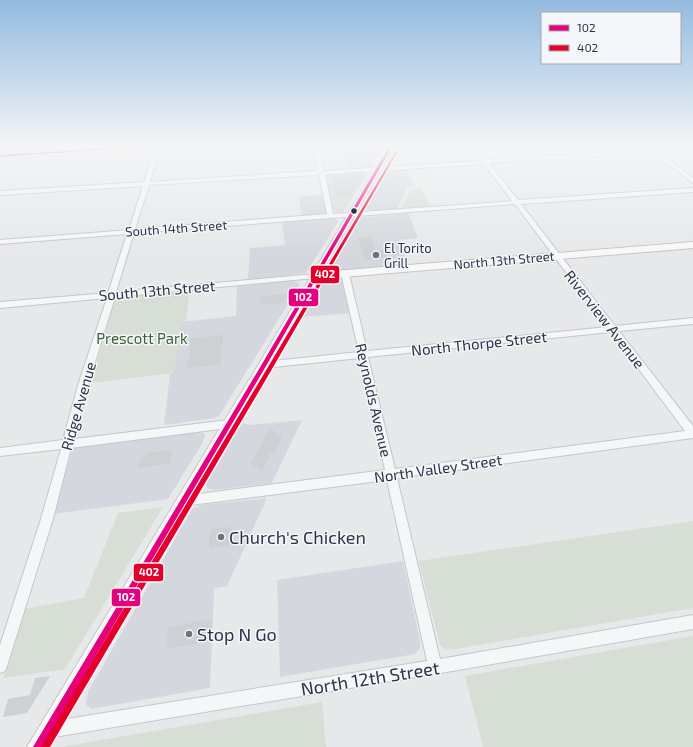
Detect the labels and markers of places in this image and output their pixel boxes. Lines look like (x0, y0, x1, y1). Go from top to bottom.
unlabelled marker (349, 206, 359, 216)
place label: El Torito Grill (384, 240, 432, 271)
marker: El Torito Grill (371, 250, 381, 260)
place label: Church's Chicken (229, 526, 366, 548)
marker: Church's Chicken (216, 532, 226, 542)
place label: Stop N Go (197, 623, 277, 645)
marker: Stop N Go (184, 629, 194, 639)

